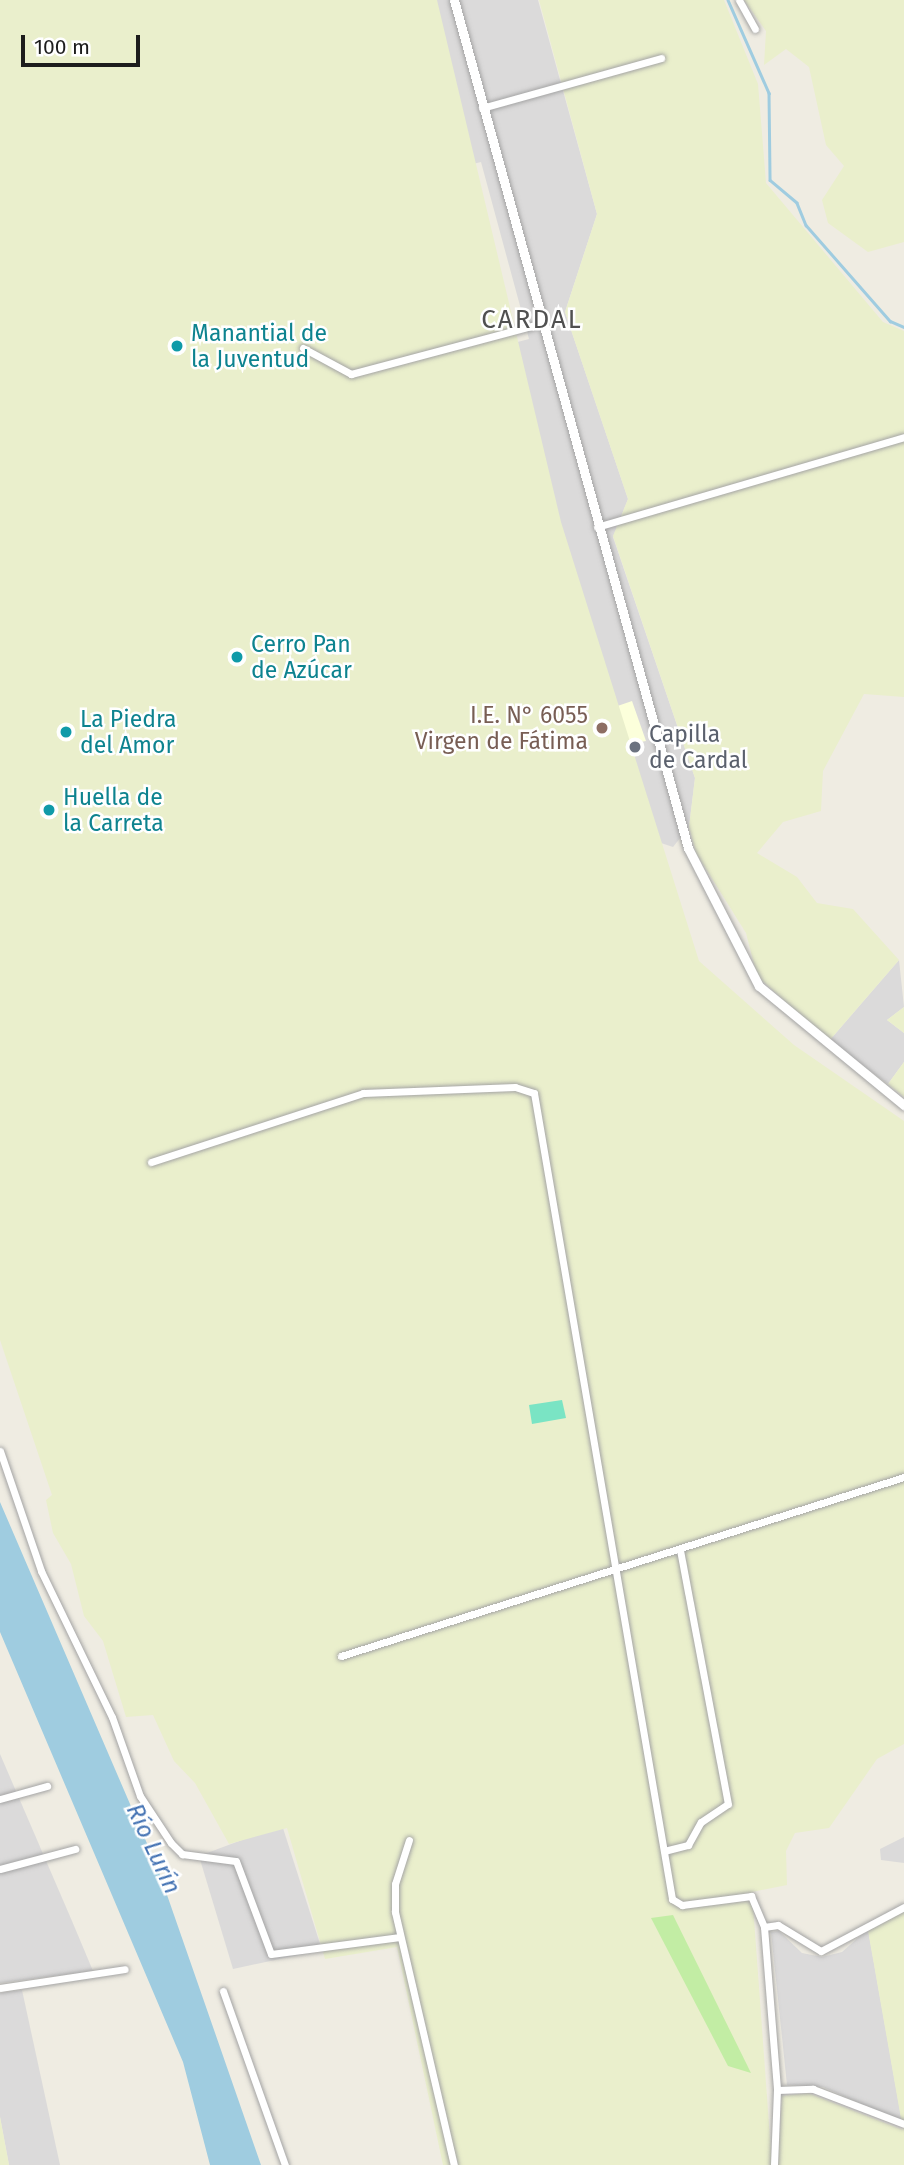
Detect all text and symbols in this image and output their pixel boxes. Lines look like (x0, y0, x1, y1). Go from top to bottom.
scale bar (24, 21, 144, 65)
text: 100 m (34, 34, 90, 60)
district label: CARDAL (482, 304, 582, 336)
place label: Manantial de la Juventud (191, 319, 327, 373)
marker: Manantial de la Juventud (169, 338, 185, 354)
place label: Cerro Pan de Azúcar (251, 630, 352, 684)
marker: Cerro Pan de Azúcar (229, 649, 245, 665)
place label: I.E. N° 6055 Virgen de Fátima (415, 701, 588, 755)
place label: La Piedra del Amor (80, 705, 177, 759)
marker: I.E. N° 6055 Virgen de Fátima (594, 720, 610, 736)
place label: Capilla de Cardal (649, 720, 748, 774)
marker: La Piedra del Amor (58, 724, 74, 740)
marker: Capilla de Cardal (627, 739, 643, 755)
place label: Huella de la Carreta (63, 783, 164, 837)
marker: Huella de la Carreta (41, 802, 57, 818)
water label: Río Lurín (120, 1799, 186, 1899)

